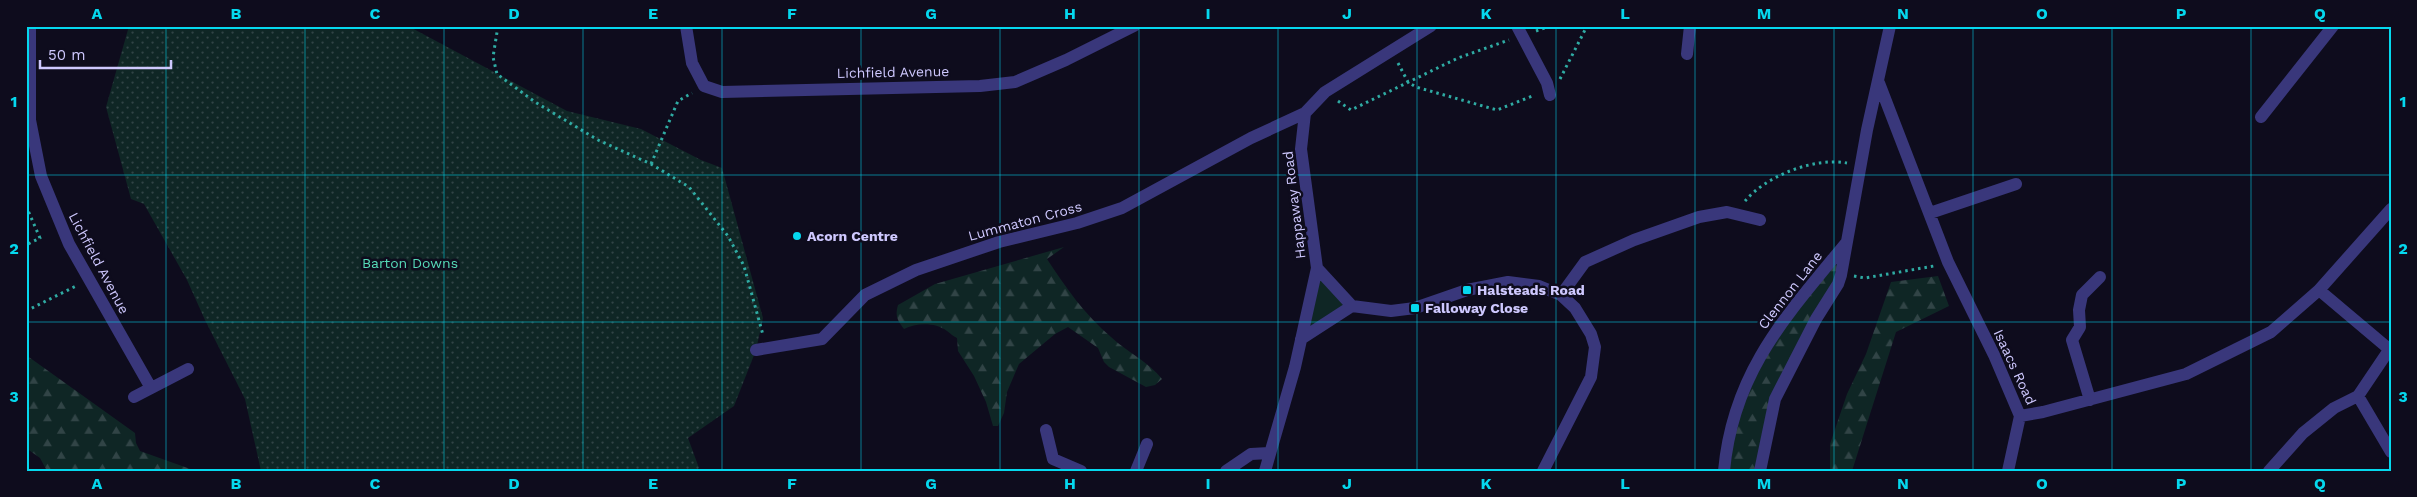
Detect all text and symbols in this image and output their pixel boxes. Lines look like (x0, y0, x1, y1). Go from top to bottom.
text: A (92, 4, 103, 23)
text: B (231, 4, 242, 23)
text: C (370, 4, 381, 23)
text: D (508, 4, 520, 23)
text: E (648, 4, 658, 23)
text: F (787, 4, 797, 23)
text: G (925, 4, 937, 23)
text: H (1064, 4, 1076, 23)
text: I (1205, 4, 1211, 23)
text: J (1342, 4, 1352, 23)
text: K (1480, 4, 1492, 23)
text: L (1620, 4, 1630, 23)
text: M (1757, 4, 1771, 23)
text: N (1897, 4, 1909, 23)
text: O (2036, 4, 2048, 23)
text: P (2176, 4, 2187, 23)
text: Q (2314, 4, 2326, 23)
scale bar (40, 38, 171, 70)
text: 50 m (48, 46, 85, 64)
street label: Lichfield Avenue (837, 63, 949, 81)
text: 1 (11, 92, 17, 111)
text: 1 (2400, 92, 2406, 111)
street label: Happaway Road (1279, 150, 1309, 260)
street label: Lummaton Cross (966, 198, 1084, 244)
street label: Lichfield Avenue (66, 210, 132, 316)
place label: Acorn Centre (807, 228, 898, 244)
marker: Acorn Centre (791, 230, 803, 242)
text: 2 (9, 239, 19, 258)
text: 2 (2398, 239, 2408, 258)
street label: Clennon Lane (1755, 248, 1825, 332)
park label: Barton Downs (362, 255, 458, 271)
place label: Halsteads Road (1477, 282, 1585, 298)
marker: Halsteads Road (1461, 284, 1473, 296)
place label: Falloway Close (1425, 300, 1528, 316)
marker: Falloway Close (1409, 302, 1421, 314)
street label: Isaacs Road (1991, 327, 2039, 407)
text: 3 (9, 387, 19, 406)
text: 3 (2398, 387, 2408, 406)
text: A (92, 474, 103, 493)
text: B (231, 474, 242, 493)
text: C (370, 474, 381, 493)
text: D (508, 474, 520, 493)
text: E (648, 474, 658, 493)
text: F (787, 474, 797, 493)
text: G (925, 474, 937, 493)
text: H (1064, 474, 1076, 493)
text: I (1205, 474, 1211, 493)
text: J (1342, 474, 1352, 493)
text: K (1480, 474, 1492, 493)
text: L (1620, 474, 1630, 493)
text: M (1757, 474, 1771, 493)
text: N (1897, 474, 1909, 493)
text: O (2036, 474, 2048, 493)
text: P (2176, 474, 2187, 493)
text: Q (2314, 474, 2326, 493)

